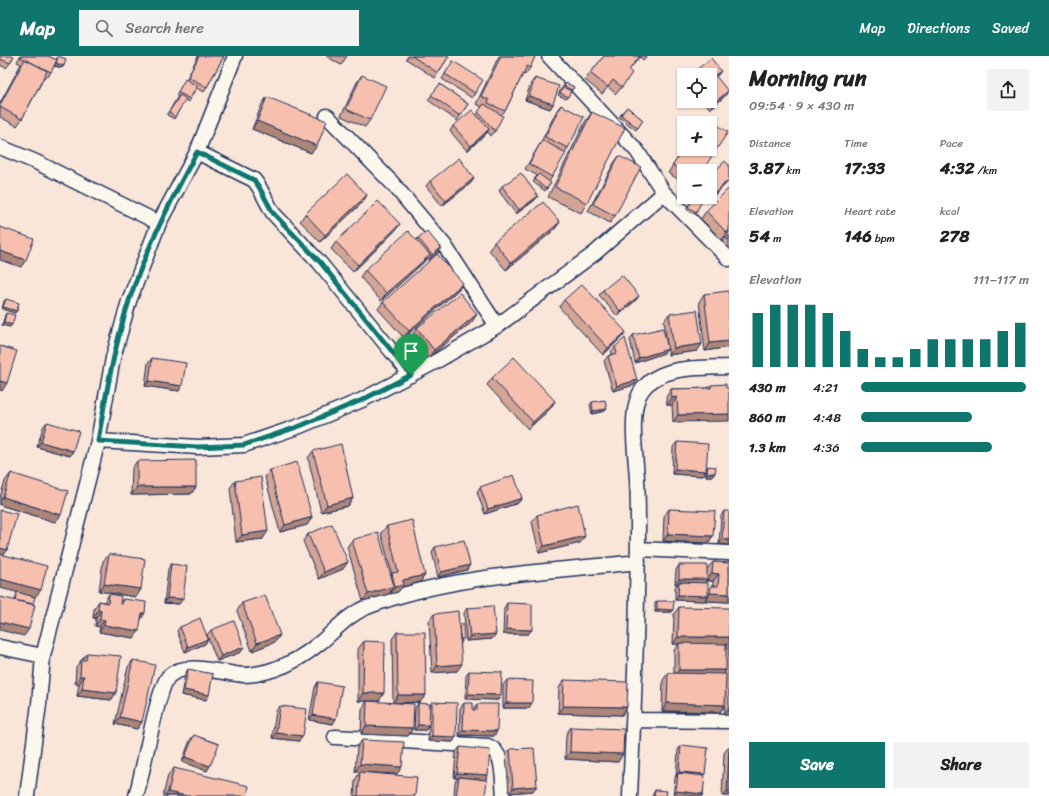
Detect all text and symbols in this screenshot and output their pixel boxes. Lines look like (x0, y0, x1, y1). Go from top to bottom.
search box (79, 10, 359, 46)
text: Map (20, 12, 55, 45)
text: Search here (125, 15, 204, 41)
text: Map (859, 16, 885, 41)
text: Directions (907, 16, 970, 41)
text: Saved (992, 16, 1029, 41)
icon: search (93, 17, 115, 39)
text: Morning run (749, 59, 867, 98)
map controls (677, 68, 717, 204)
button: locate (677, 68, 717, 108)
button: share (987, 69, 1029, 111)
text: 09:54 · 9 × 430 m (749, 94, 854, 117)
button: + (677, 116, 717, 156)
text: Distance (749, 134, 791, 153)
text: Time (844, 134, 868, 153)
text: Pace (940, 134, 963, 153)
text: 3.87 (749, 153, 783, 183)
text: 17:33 (844, 153, 885, 183)
text: 4:32 (940, 153, 975, 183)
text: km (783, 161, 801, 180)
text: /km (975, 161, 997, 180)
button: − (677, 164, 717, 204)
text: Elevation (749, 202, 794, 221)
text: Heart rate (844, 202, 896, 221)
text: kcal (940, 202, 960, 221)
text: 54 (749, 221, 770, 251)
text: 146 (844, 221, 872, 251)
text: 278 (940, 221, 969, 251)
text: m (770, 229, 781, 248)
text: bpm (872, 229, 895, 248)
text: Elevation (749, 268, 802, 291)
text: 111–117 m (973, 268, 1029, 291)
pin (394, 334, 428, 375)
icon: arrive (400, 340, 422, 362)
text: 430 m (749, 376, 786, 399)
text: 4:21 (813, 376, 838, 399)
text: 860 m (749, 406, 786, 429)
text: 4:48 (813, 406, 841, 429)
text: 1.3 km (749, 436, 786, 459)
text: 4:36 (813, 436, 840, 459)
button: Save (749, 742, 885, 788)
button: Share (893, 742, 1029, 788)

